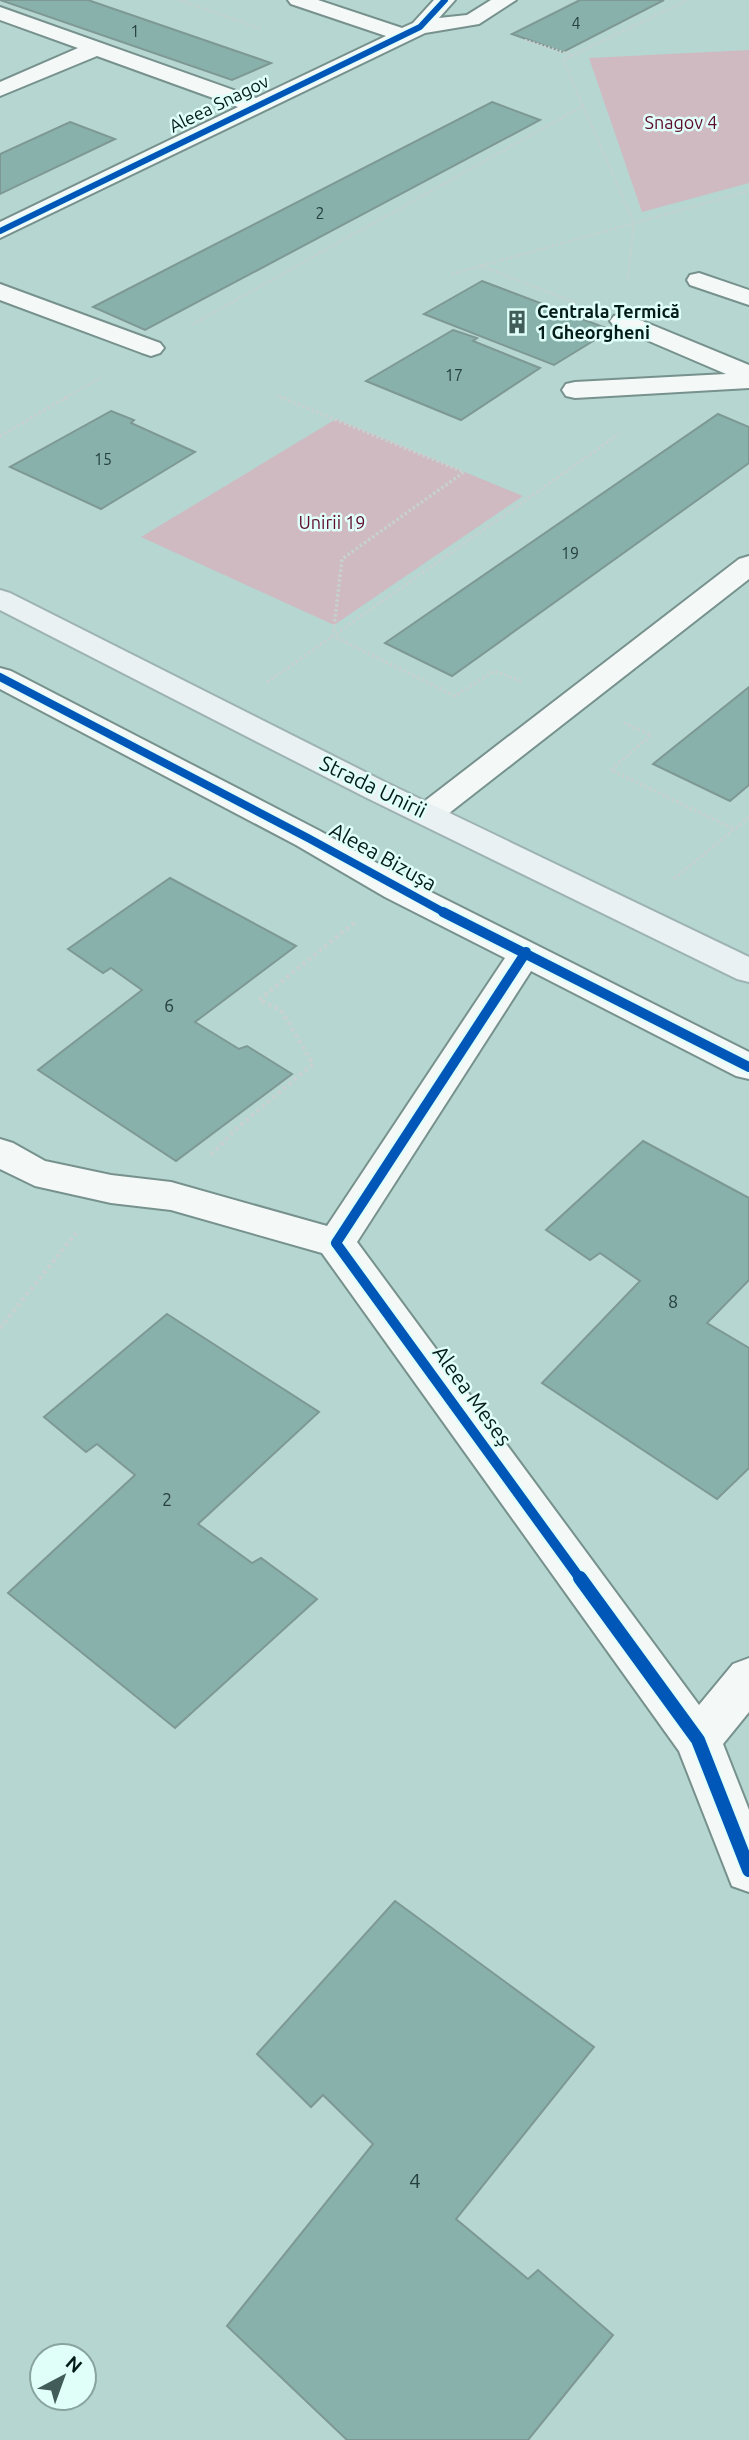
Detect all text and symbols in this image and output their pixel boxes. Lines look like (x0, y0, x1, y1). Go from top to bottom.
house number: 4 (571, 14, 581, 32)
house number: 1 (130, 22, 140, 40)
street label: Aleea Snagov (166, 70, 272, 136)
park label: Snagov 4 (645, 112, 717, 132)
house number: 2 (315, 204, 325, 222)
place label: Centrala Termică 1 Gheorgheni (537, 301, 680, 342)
building icon: Centrala Termică 1 Gheorgheni (503, 308, 531, 336)
house number: 17 (445, 366, 463, 384)
house number: 15 (94, 450, 112, 468)
park label: Unirii 19 (299, 512, 365, 532)
house number: 19 (561, 544, 579, 562)
street label: Strada Unirii (316, 750, 431, 822)
street label: Aleea Bizușa (326, 817, 441, 895)
house number: 6 (164, 995, 174, 1015)
house number: 8 (668, 1291, 678, 1311)
street label: Aleea Meseș (429, 1341, 517, 1450)
house number: 2 (162, 1489, 172, 1509)
house number: 4 (409, 2168, 421, 2192)
north arrow (28, 2342, 98, 2412)
text: N (62, 2351, 87, 2377)

